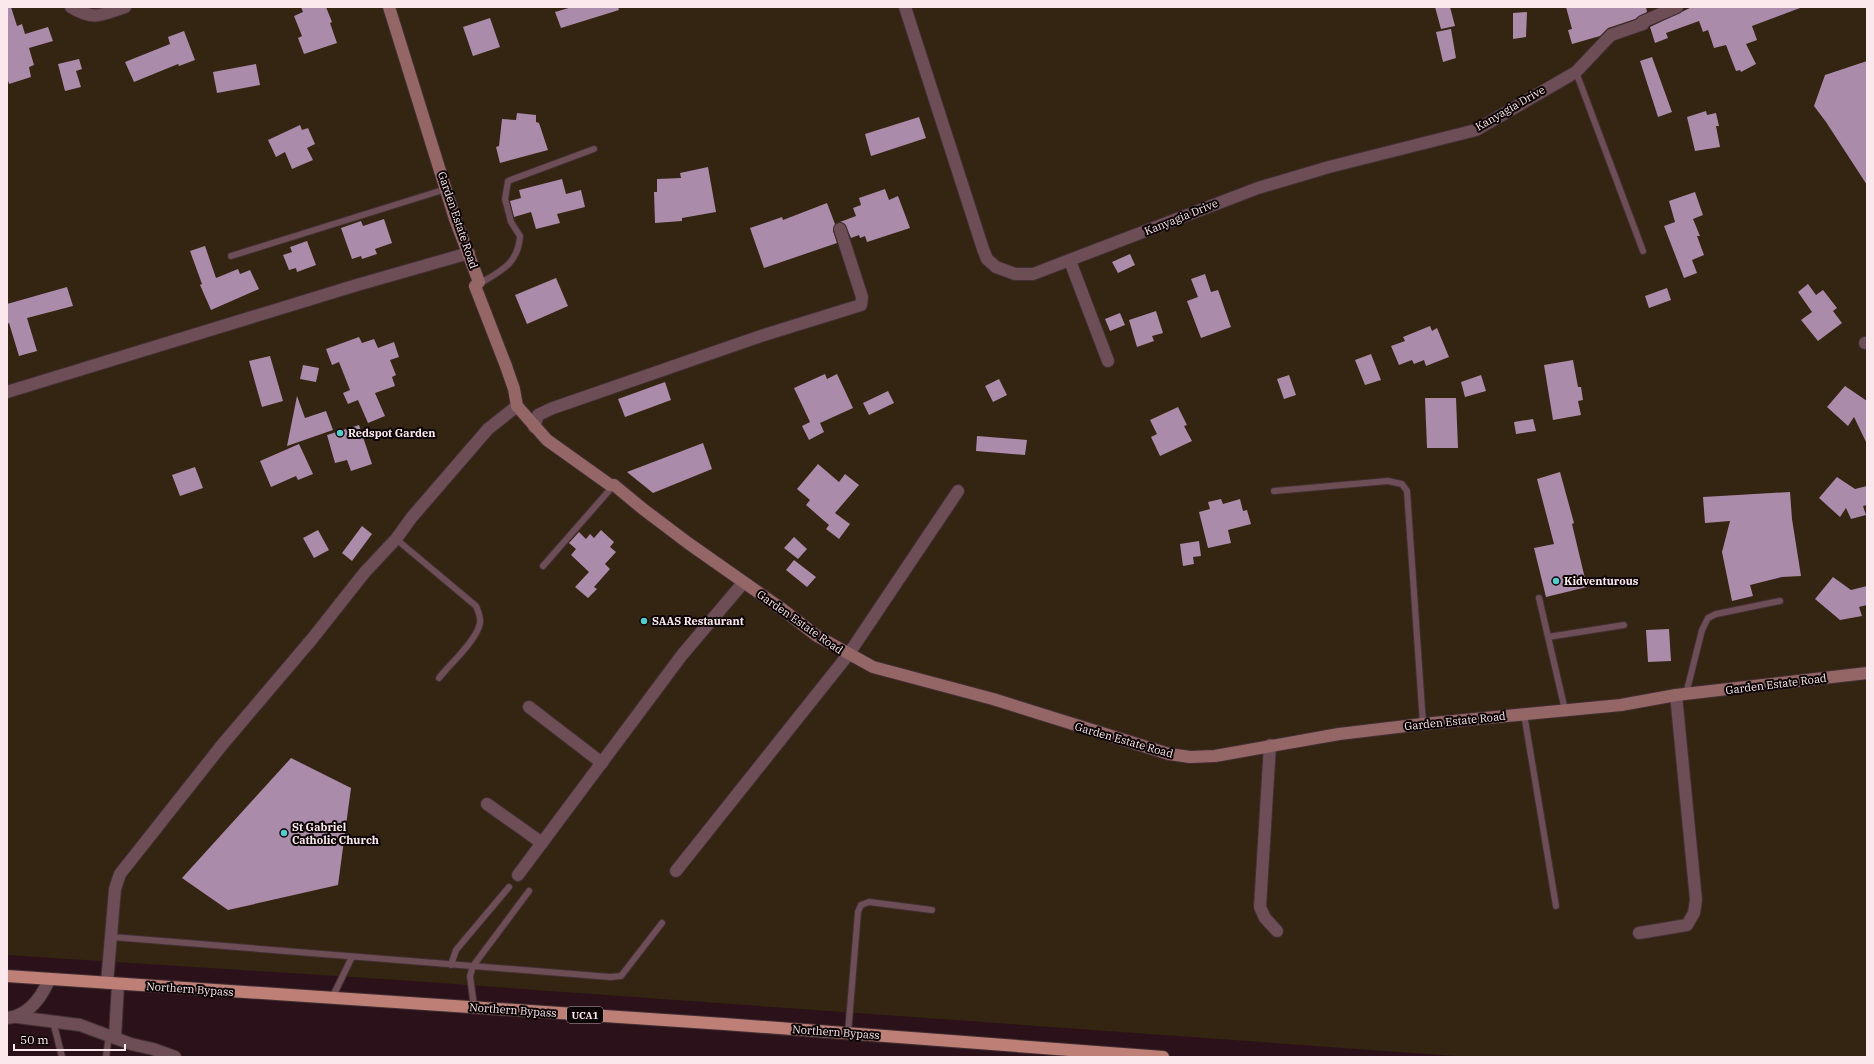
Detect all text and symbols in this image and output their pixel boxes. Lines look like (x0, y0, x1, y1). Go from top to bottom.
street label: Kanyagia Drive (1473, 82, 1547, 134)
street label: Garden Estate Road (435, 170, 481, 271)
street label: Kanyagia Drive (1142, 196, 1220, 238)
place label: Redspot Garden (348, 426, 436, 440)
marker: Redspot Garden (335, 428, 345, 438)
place label: Kidventurous (1564, 574, 1639, 588)
marker: Kidventurous (1551, 576, 1561, 586)
street label: Garden Estate Road (754, 587, 846, 657)
place label: SAAS Restaurant (652, 614, 744, 628)
marker: SAAS Restaurant (639, 616, 649, 626)
street label: Garden Estate Road (1725, 671, 1828, 697)
street label: Garden Estate Road (1404, 709, 1507, 733)
street label: Garden Estate Road (1073, 719, 1175, 761)
place label: St Gabriel Catholic Church (292, 820, 379, 847)
marker: St Gabriel Catholic Church (279, 828, 289, 838)
street label: Northern Bypass (146, 979, 234, 999)
street label: Northern Bypass (469, 1000, 557, 1020)
road number: UCA1 (567, 1007, 603, 1023)
street label: Northern Bypass (792, 1022, 880, 1042)
scale bar (14, 1026, 125, 1052)
text: 50 m (20, 1032, 49, 1047)

